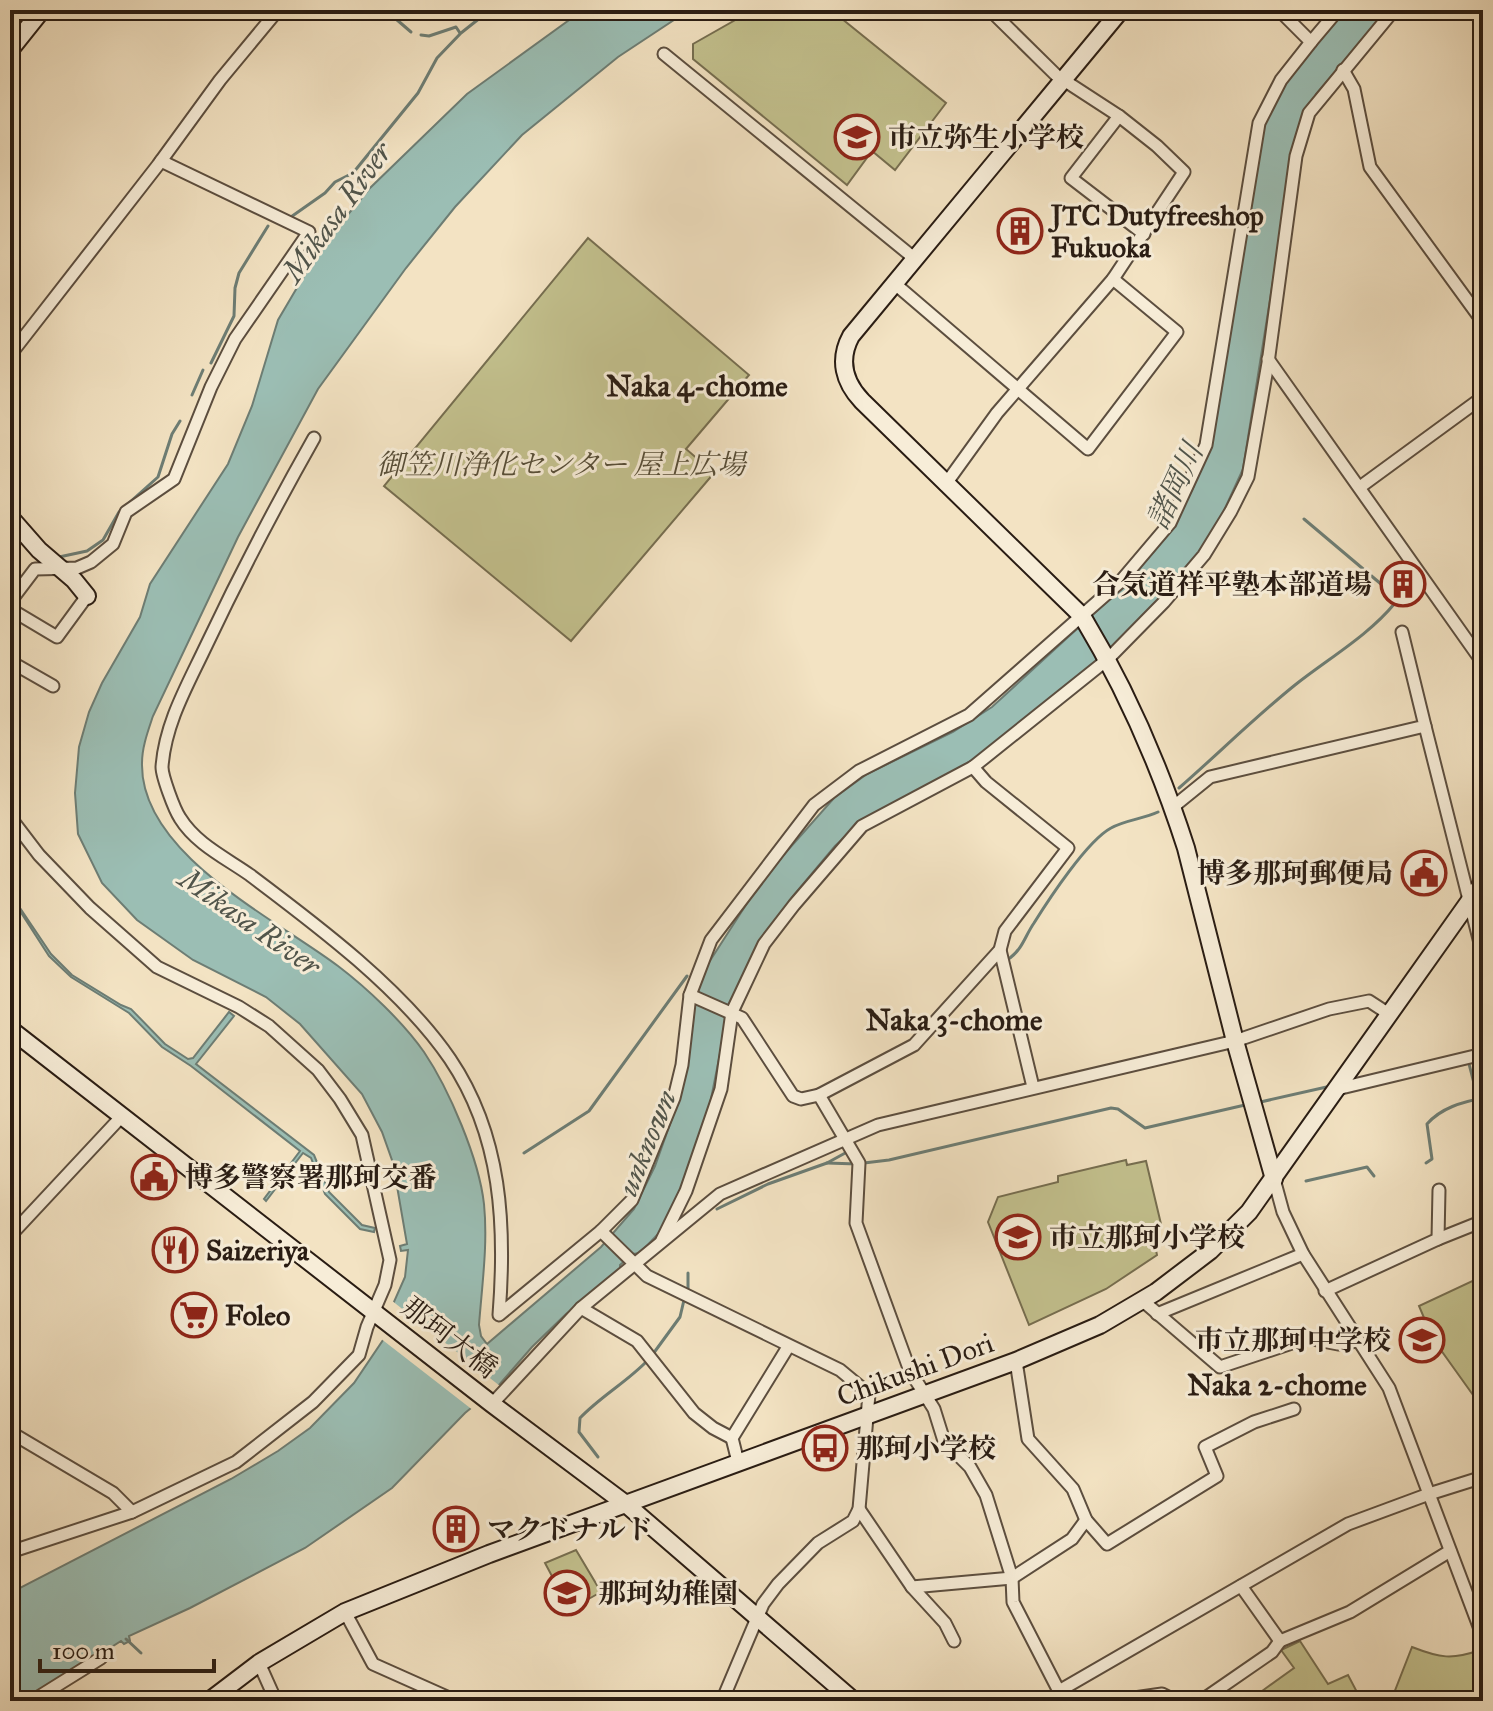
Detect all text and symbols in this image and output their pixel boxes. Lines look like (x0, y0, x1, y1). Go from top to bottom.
school or university icon: 市立弥生小学校 (833, 113, 881, 161)
place label: 市立弥生小学校 (888, 120, 1084, 155)
water label: Mikasa River (273, 134, 400, 291)
place label: JTC Dutyfreeshop Fukuoka (1047, 198, 1264, 265)
building icon: JTC Dutyfreeshop Fukuoka (996, 207, 1044, 255)
district label: Naka 4-chome (606, 368, 788, 404)
water label: 諸岡川 (1140, 435, 1212, 534)
park label: 御笠川浄化センター 屋上広場 (377, 447, 748, 482)
building icon: 合気道祥平塾本部道場 (1379, 560, 1427, 608)
place label: 合気道祥平塾本部道場 (1092, 567, 1372, 602)
public building icon: 博多那珂郵便局 (1400, 849, 1448, 897)
place label: 博多那珂郵便局 (1197, 856, 1393, 891)
water label: Mikasa River (170, 859, 329, 984)
district label: Naka 3-chome (866, 1002, 1043, 1038)
water label: unknown (610, 1085, 685, 1201)
public building icon: 博多警察署那珂交番 (130, 1153, 178, 1201)
place label: 博多警察署那珂交番 (185, 1160, 437, 1195)
school or university icon: 市立那珂小学校 (994, 1213, 1042, 1261)
place label: 市立那珂小学校 (1049, 1220, 1245, 1255)
restaurant icon: Saizeriya (151, 1226, 199, 1274)
place label: Saizeriya (206, 1233, 310, 1268)
street label: 那珂大橋 (395, 1289, 505, 1386)
supermarket icon: Foleo (170, 1291, 218, 1339)
place label: Foleo (225, 1298, 290, 1333)
school or university icon: 市立那珂中学校 (1398, 1316, 1446, 1364)
place label: 市立那珂中学校 (1195, 1323, 1391, 1358)
street label: Chikushi Dori (832, 1325, 999, 1414)
district label: Naka 2-chome (1187, 1367, 1367, 1403)
bus stop icon: 那珂小学校 (801, 1424, 849, 1472)
place label: 那珂小学校 (856, 1431, 996, 1466)
building icon: マクドナルド (432, 1505, 480, 1553)
place label: マクドナルド (487, 1512, 654, 1547)
school or university icon: 那珂幼稚園 (543, 1569, 591, 1617)
place label: 那珂幼稚園 (598, 1576, 738, 1611)
scale bar (40, 1623, 214, 1673)
text: 100 m (52, 1636, 115, 1666)

